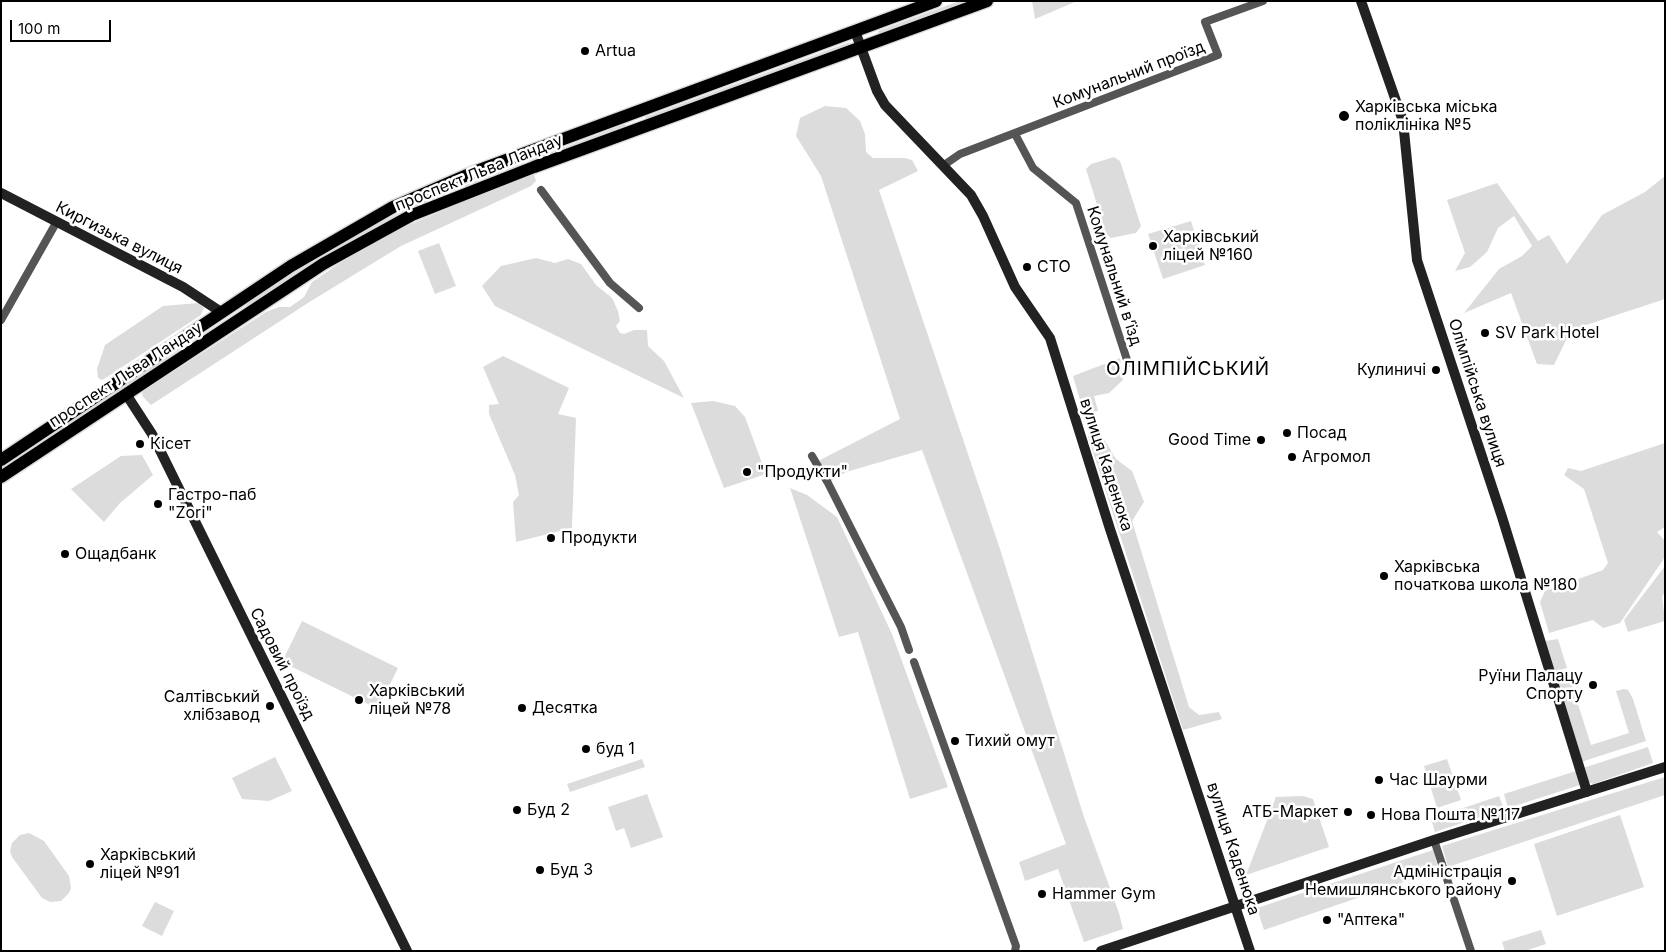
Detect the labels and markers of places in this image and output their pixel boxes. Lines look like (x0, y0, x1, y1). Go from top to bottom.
place label: Artua (595, 41, 636, 61)
marker: Artua (579, 45, 591, 57)
place label: Харківська міська поліклініка №5 (1355, 97, 1498, 135)
marker: Харківська міська поліклініка №5 (1337, 109, 1351, 123)
place label: Харківський ліцей №160 (1163, 227, 1259, 265)
marker: Харківський ліцей №160 (1147, 240, 1159, 252)
place label: СТО (1037, 257, 1071, 277)
marker: СТО (1021, 261, 1033, 273)
place label: SV Park Hotel (1495, 323, 1599, 343)
marker: SV Park Hotel (1479, 327, 1491, 339)
place label: Кулиничі (1357, 360, 1426, 380)
marker: Кулиничі (1430, 364, 1442, 376)
place label: Посад (1297, 423, 1347, 443)
marker: Посад (1281, 427, 1293, 439)
place label: Good Time (1168, 430, 1251, 450)
place label: Кісет (150, 434, 191, 454)
marker: Good Time (1255, 434, 1267, 446)
marker: Кісет (134, 438, 146, 450)
place label: Агромол (1302, 447, 1371, 467)
marker: Агромол (1286, 451, 1298, 463)
place label: "Продукти" (757, 462, 848, 482)
marker: "Продукти" (741, 466, 753, 478)
place label: Гастро-паб "Zori" (168, 485, 257, 523)
marker: Гастро-паб "Zori" (152, 498, 164, 510)
place label: Продукти (561, 528, 637, 548)
marker: Продукти (545, 532, 557, 544)
place label: Ощадбанк (75, 544, 156, 564)
marker: Ощадбанк (59, 548, 71, 560)
place label: Харківська початкова школа №180 (1394, 557, 1577, 595)
marker: Харківська початкова школа №180 (1378, 570, 1390, 582)
place label: Руїни Палацу Спорту (1478, 666, 1583, 704)
marker: Руїни Палацу Спорту (1587, 679, 1599, 691)
place label: Харківський ліцей №78 (369, 681, 465, 719)
place label: Салтівський хлібзавод (164, 687, 260, 725)
marker: Харківський ліцей №78 (353, 694, 365, 706)
place label: Десятка (532, 698, 598, 718)
marker: Салтівський хлібзавод (264, 700, 276, 712)
marker: Десятка (516, 702, 528, 714)
place label: Тихий омут (965, 731, 1055, 751)
marker: Тихий омут (949, 735, 961, 747)
place label: буд 1 (596, 739, 635, 759)
marker: буд 1 (580, 743, 592, 755)
place label: Час Шаурми (1389, 770, 1487, 790)
marker: Час Шаурми (1373, 774, 1385, 786)
place label: Буд 2 (527, 800, 570, 820)
place label: АТБ-Маркет (1242, 802, 1338, 822)
marker: Буд 2 (511, 804, 523, 816)
place label: Нова Пошта №117 (1381, 805, 1520, 825)
marker: АТБ-Маркет (1342, 806, 1354, 818)
marker: Нова Пошта №117 (1365, 809, 1377, 821)
place label: Харківський ліцей №91 (100, 845, 196, 883)
marker: Харківський ліцей №91 (84, 858, 96, 870)
place label: Буд 3 (550, 860, 593, 880)
place label: Адміністрація Немишлянського району (1305, 862, 1502, 900)
marker: Буд 3 (534, 864, 546, 876)
marker: Адміністрація Немишлянського району (1506, 875, 1518, 887)
place label: Hammer Gym (1052, 884, 1156, 904)
marker: Hammer Gym (1036, 888, 1048, 900)
place label: "Аптека" (1337, 910, 1405, 930)
marker: "Аптека" (1321, 914, 1333, 926)

